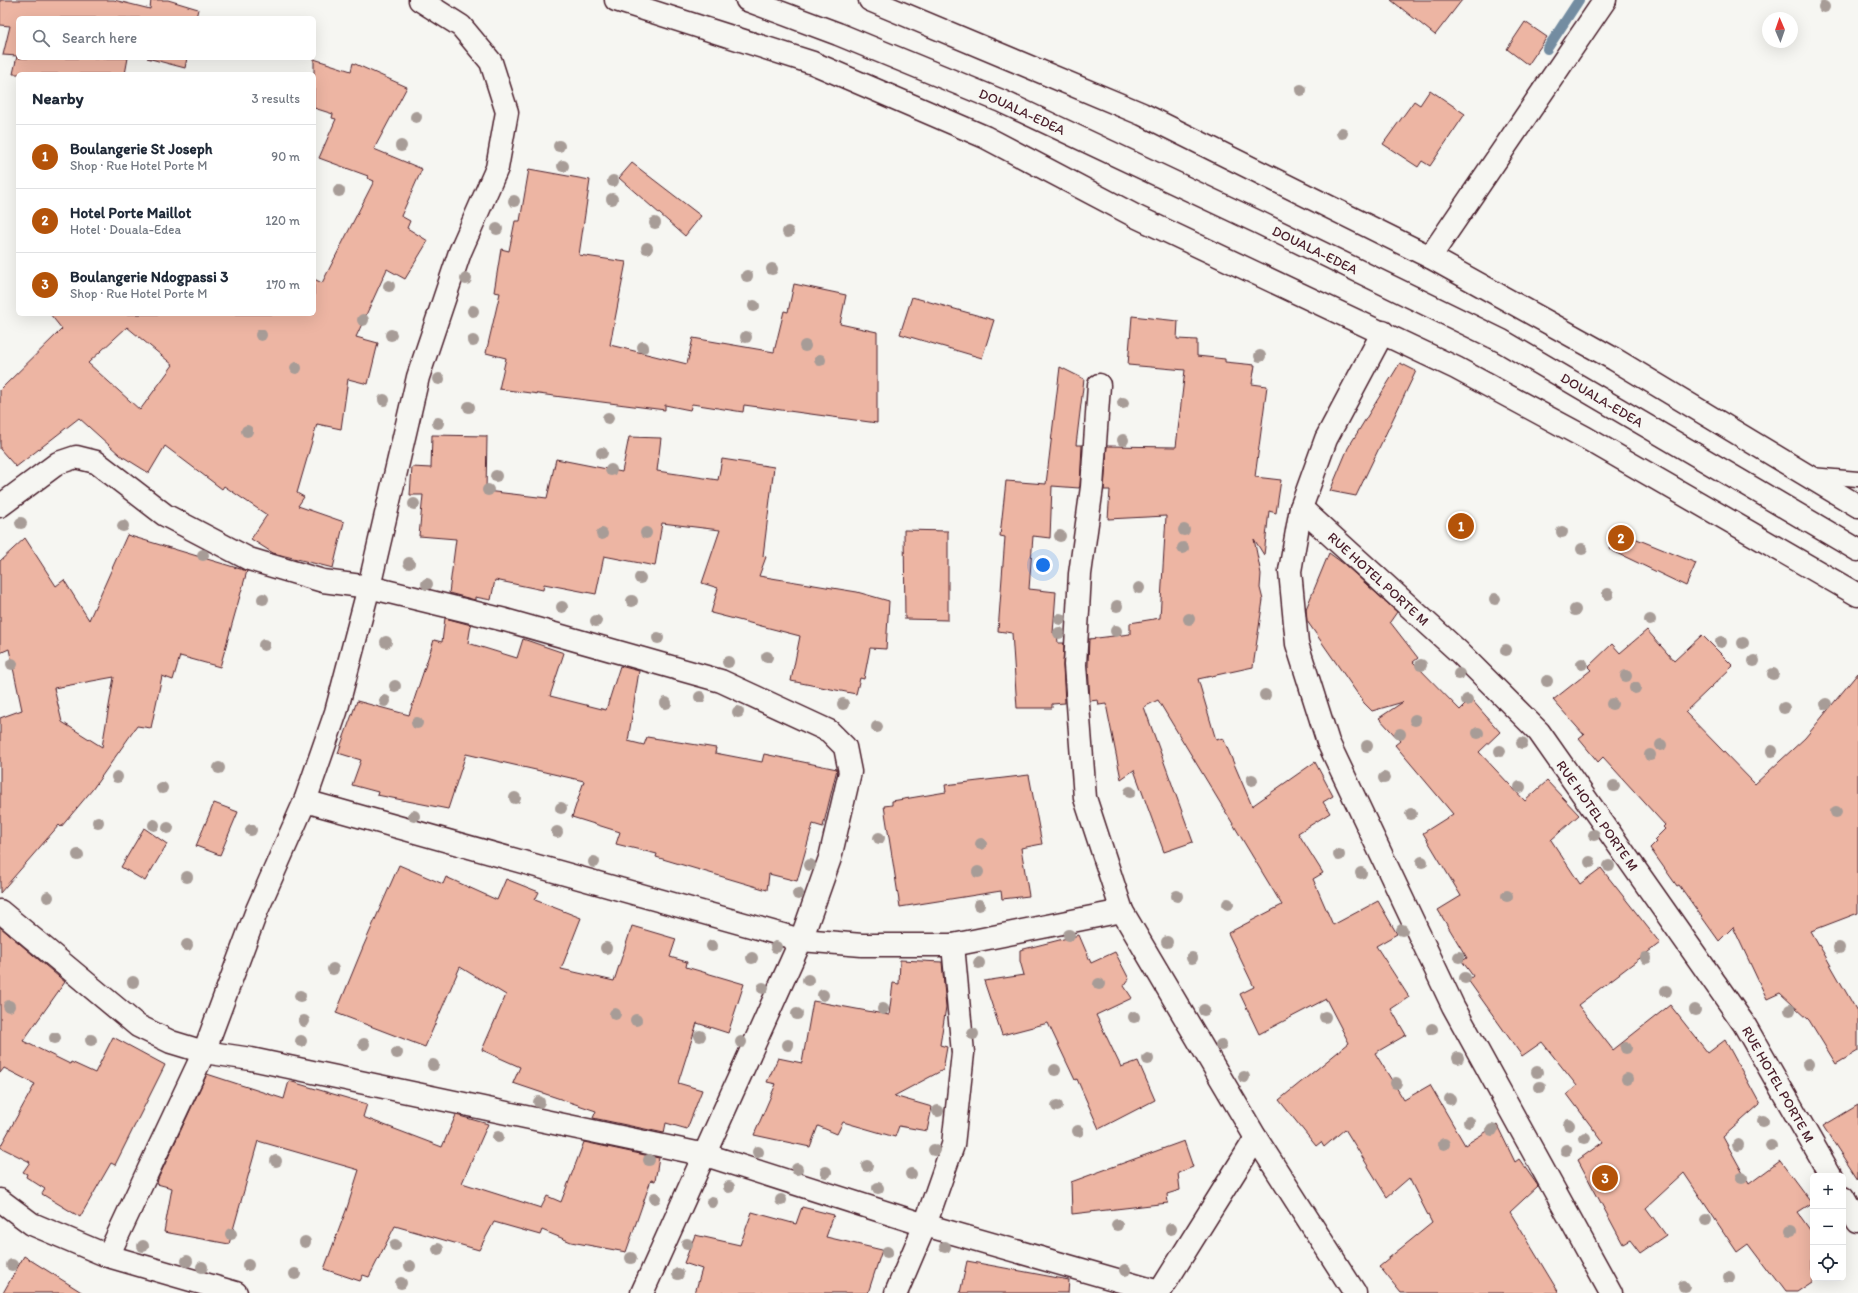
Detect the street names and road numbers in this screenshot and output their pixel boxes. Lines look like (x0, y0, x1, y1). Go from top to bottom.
street label: DOUALA-EDEA (976, 85, 1068, 139)
street label: DOUALA-EDEA (1269, 222, 1361, 278)
street label: DOUALA-EDEA (1557, 369, 1646, 431)
street label: RUE HOTEL PORTE M (1324, 529, 1432, 630)
street label: RUE HOTEL PORTE M (1553, 757, 1642, 874)
street label: RUE HOTEL PORTE M (1738, 1023, 1818, 1146)

